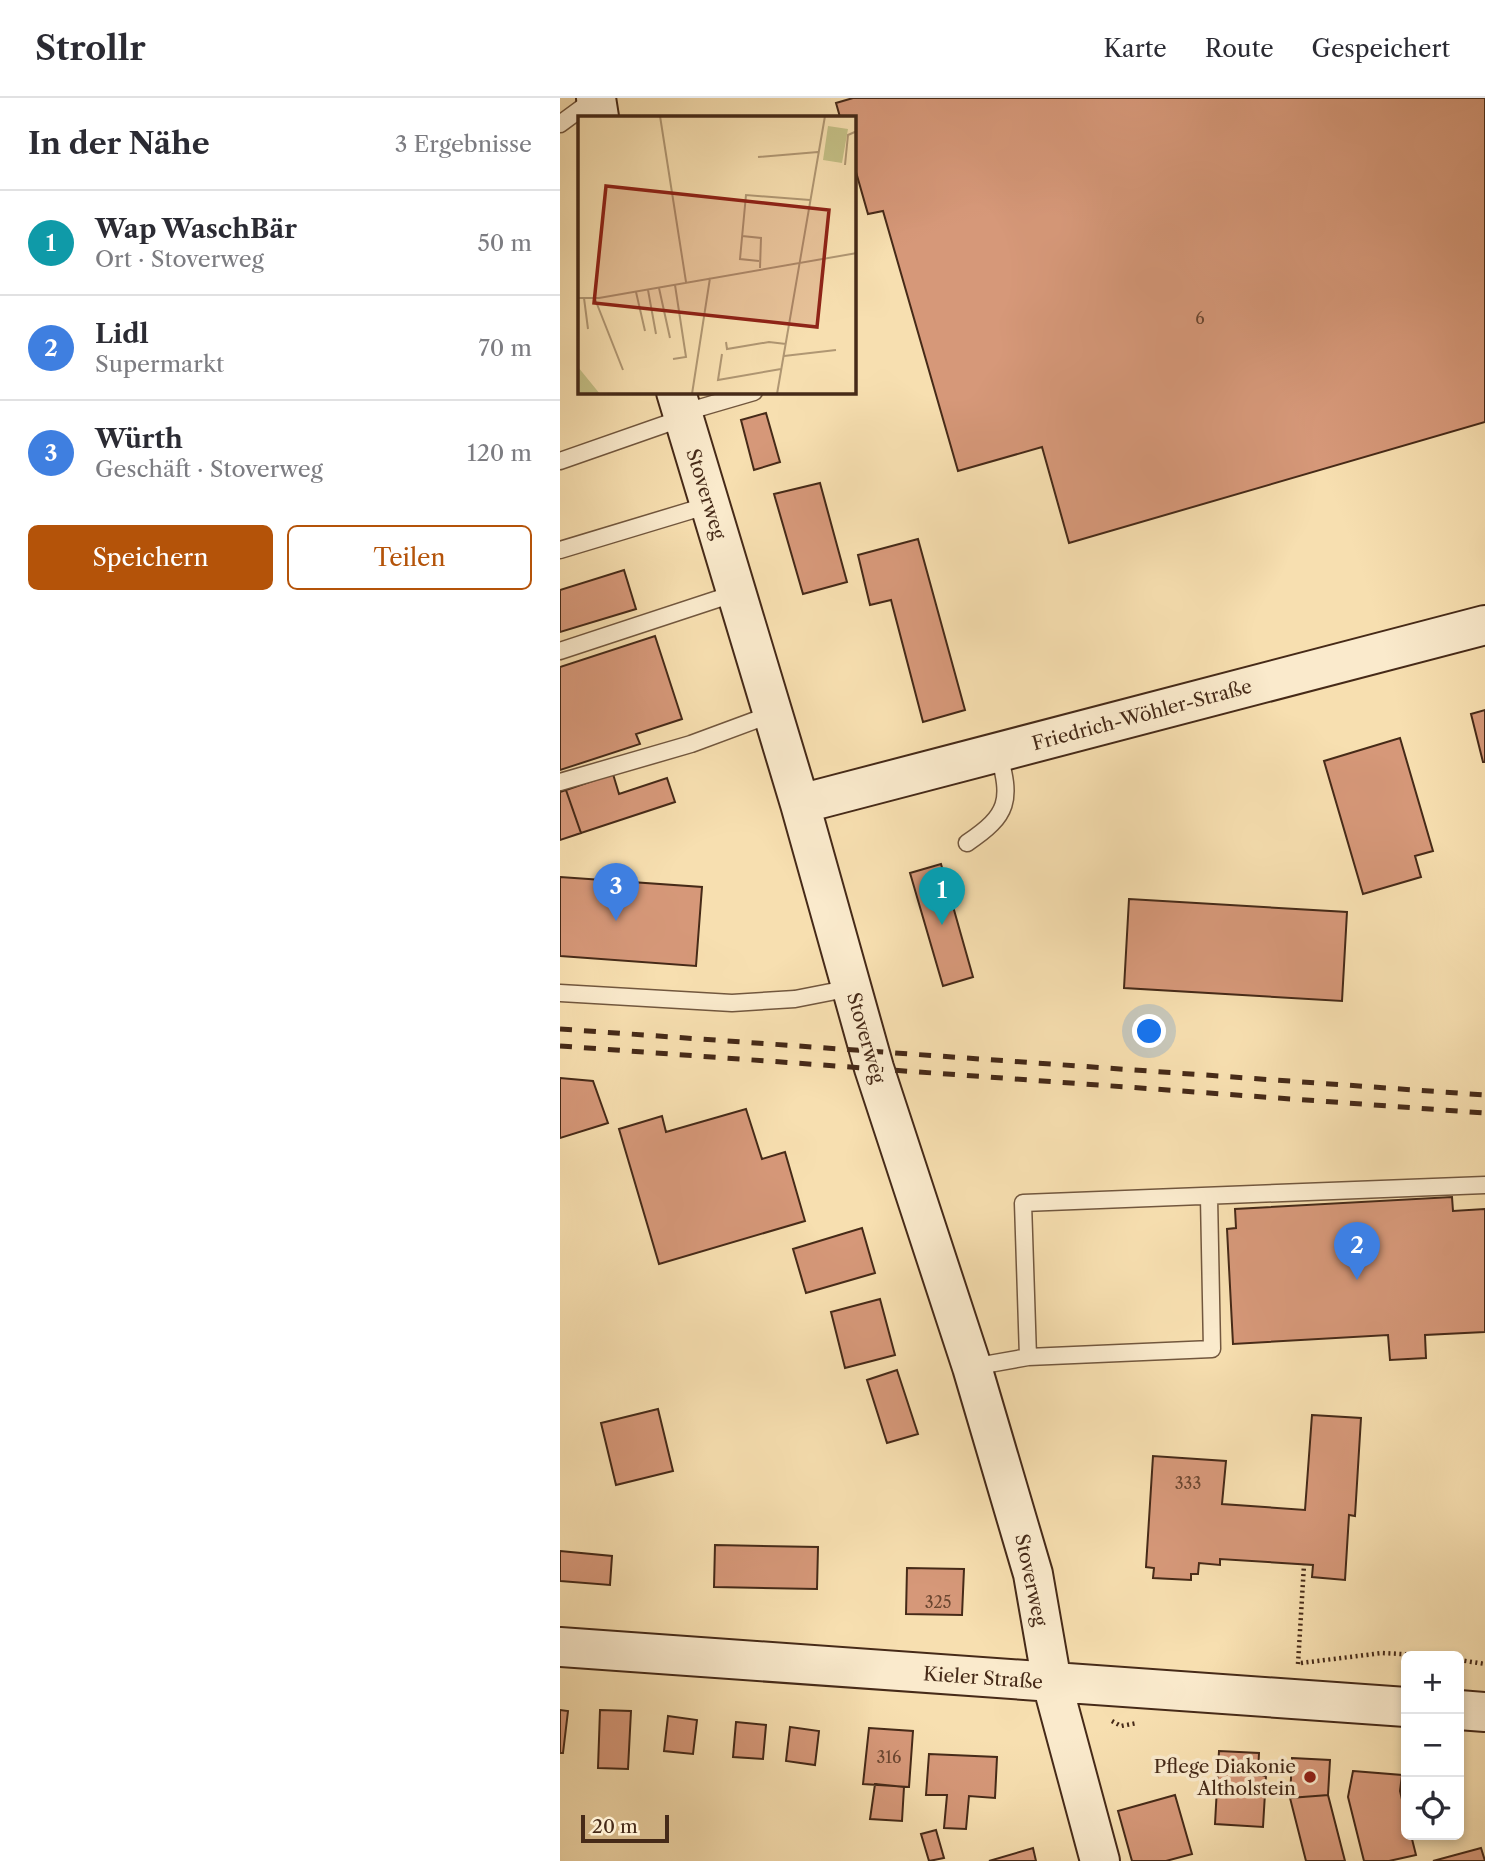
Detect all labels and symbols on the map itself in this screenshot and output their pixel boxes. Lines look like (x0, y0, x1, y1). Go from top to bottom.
inset map (578, 116, 856, 394)
house number: 6 (1195, 308, 1205, 328)
street label: Stoverweg (681, 446, 731, 543)
street label: Friedrich-Wöhler-Straße (1030, 675, 1254, 755)
pin: 3 (593, 863, 639, 921)
pin: 1 (919, 867, 965, 925)
street label: Stoverweg (842, 990, 890, 1087)
your location (1132, 1014, 1166, 1048)
pin: 2 (1334, 1222, 1380, 1280)
house number: 333 (1175, 1473, 1201, 1493)
street label: Stoverweg (1010, 1532, 1052, 1629)
house number: 325 (925, 1592, 951, 1612)
street label: Kieler Straße (922, 1662, 1044, 1694)
house number: 316 (877, 1747, 901, 1767)
place label: Pflege Diakonie Altholstein (1154, 1755, 1296, 1800)
marker: Pflege Diakonie Altholstein (1302, 1769, 1318, 1785)
scale bar (581, 1812, 668, 1844)

